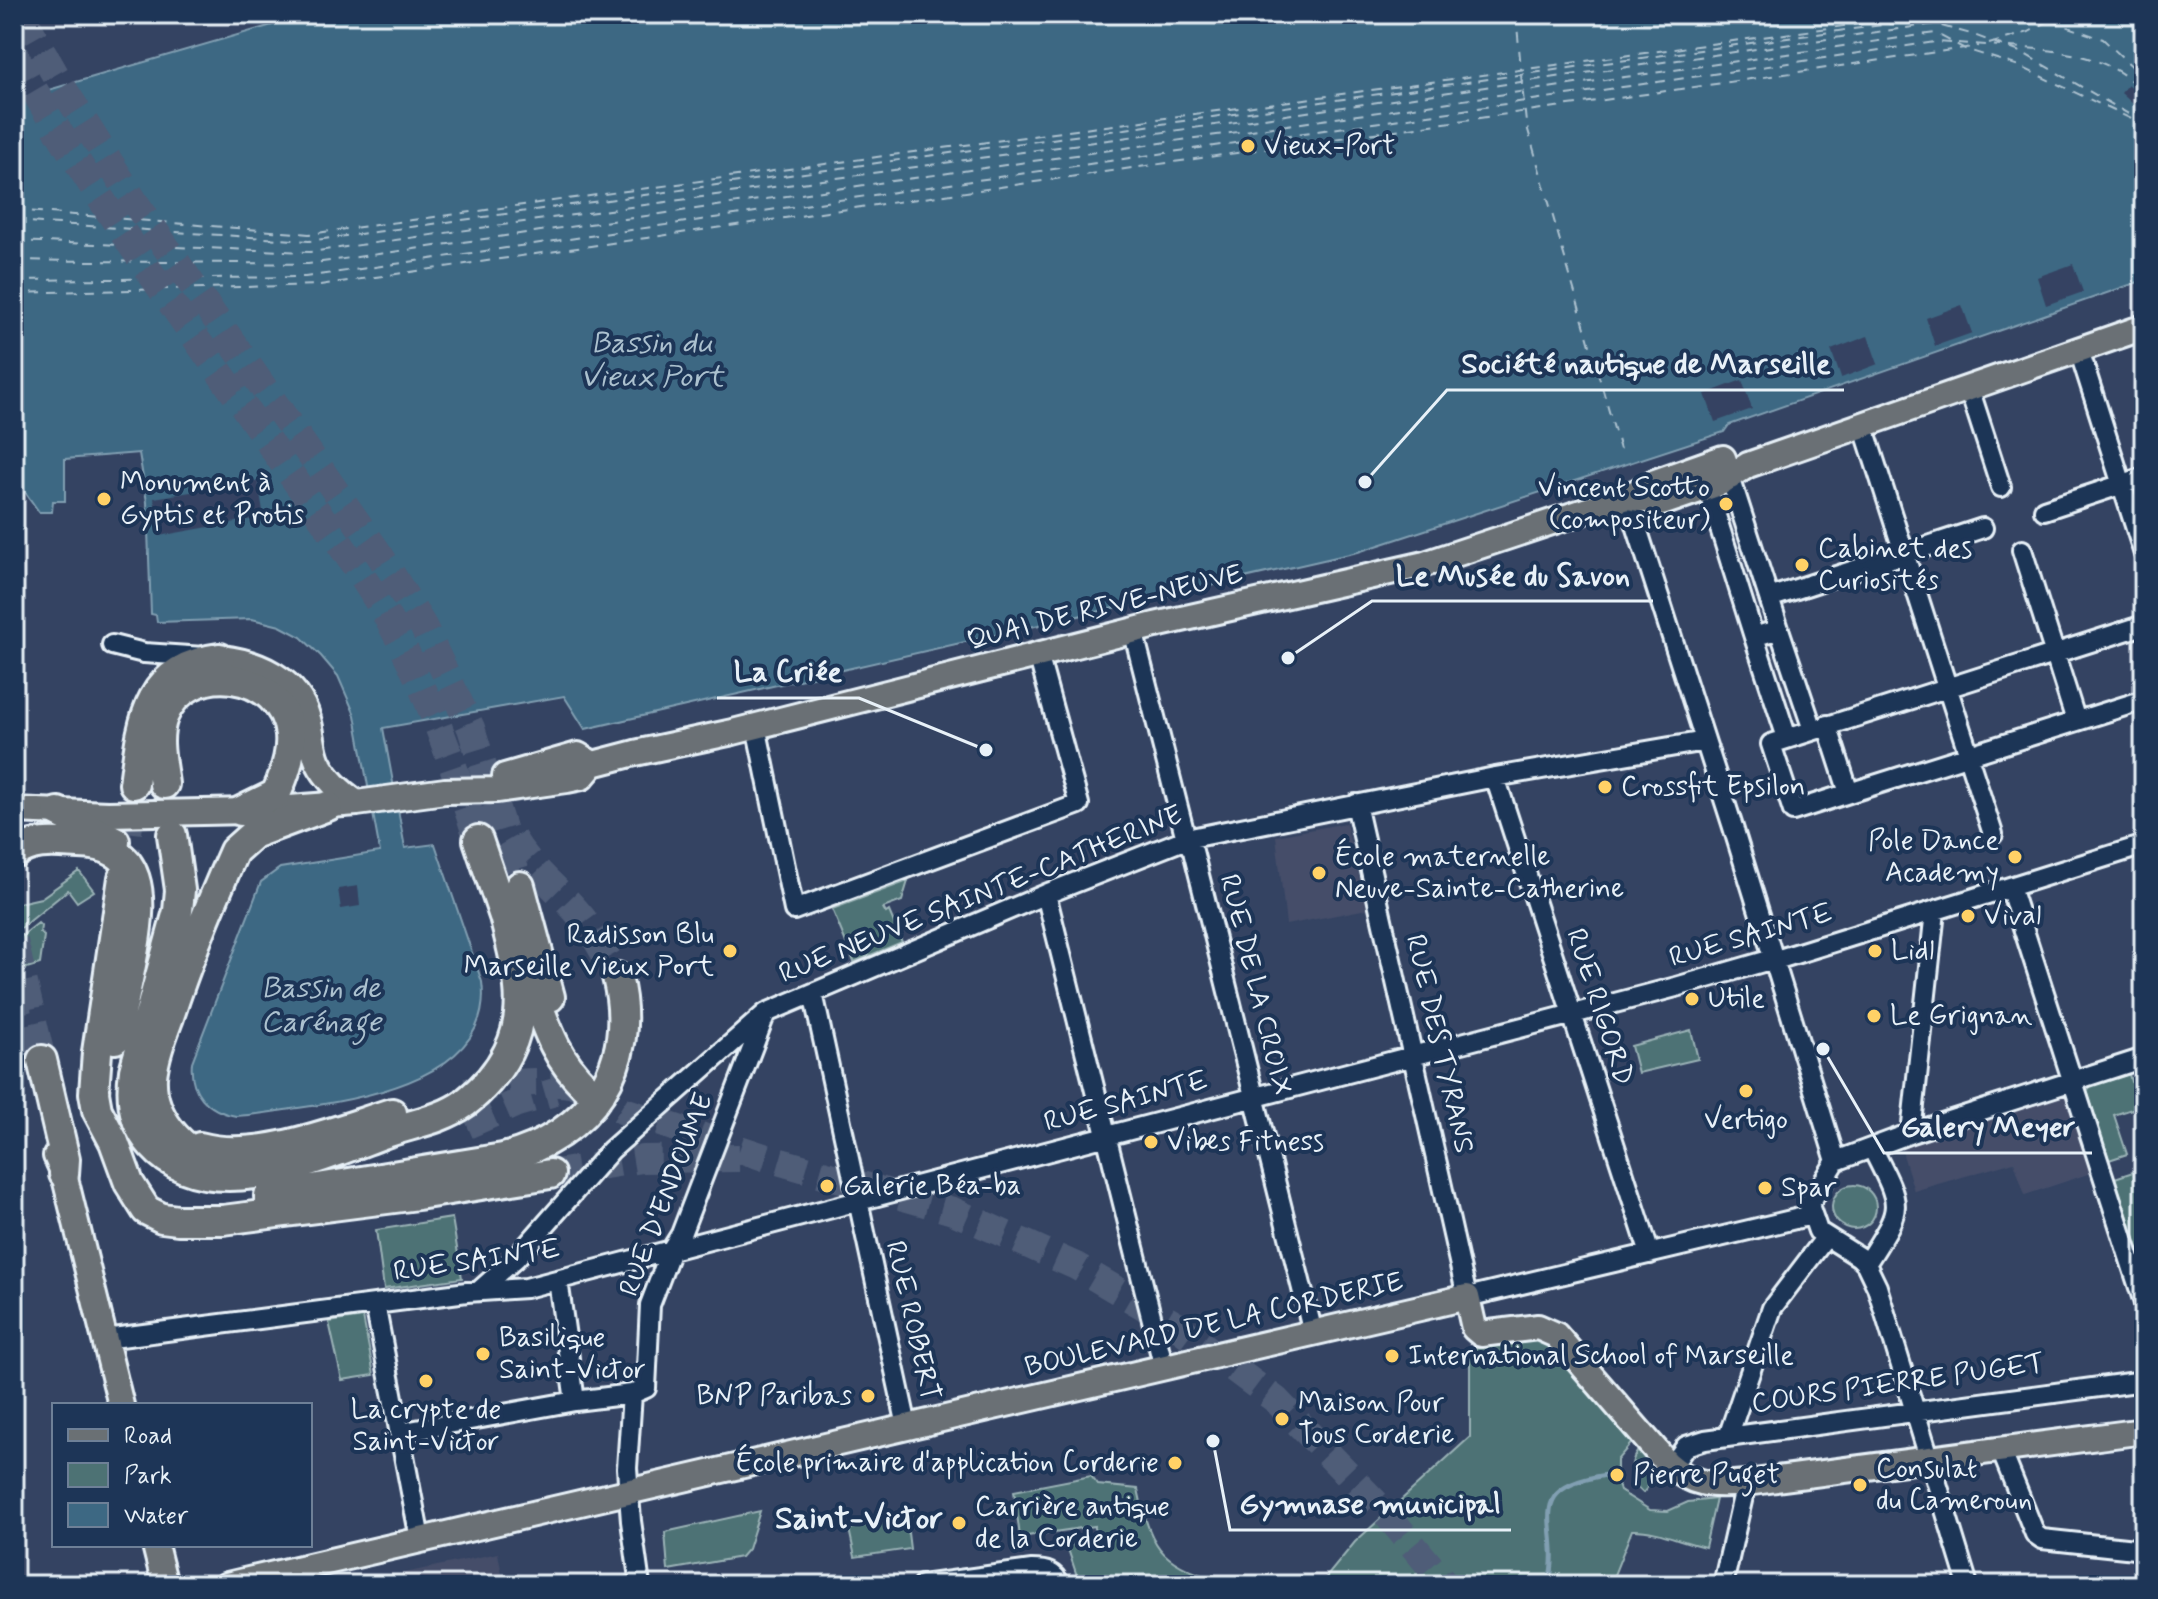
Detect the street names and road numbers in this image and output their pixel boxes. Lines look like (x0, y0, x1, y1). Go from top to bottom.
street label: QUAI DE RIVE-NEUVE (963, 556, 1247, 660)
street label: RUE NEUVE SAINTE-CATHERINE (774, 797, 1188, 993)
street label: RUE DE LA CROIX (1210, 871, 1300, 1099)
street label: RUE SAINTE (1665, 895, 1837, 977)
street label: RUE RIGORD (1556, 924, 1642, 1090)
street label: RUE DES TYRANS (1396, 931, 1482, 1157)
street label: RUE SAINTE (1040, 1062, 1212, 1142)
street label: RUE D'ENDOUME (611, 1088, 723, 1302)
street label: RUE SAINTE (391, 1231, 563, 1291)
street label: RUE ROBERT (876, 1237, 948, 1405)
street label: BOULEVARD DE LA CORDERIE (1021, 1263, 1407, 1387)
street label: COURS PIERRE PUGET (1749, 1345, 2047, 1423)

